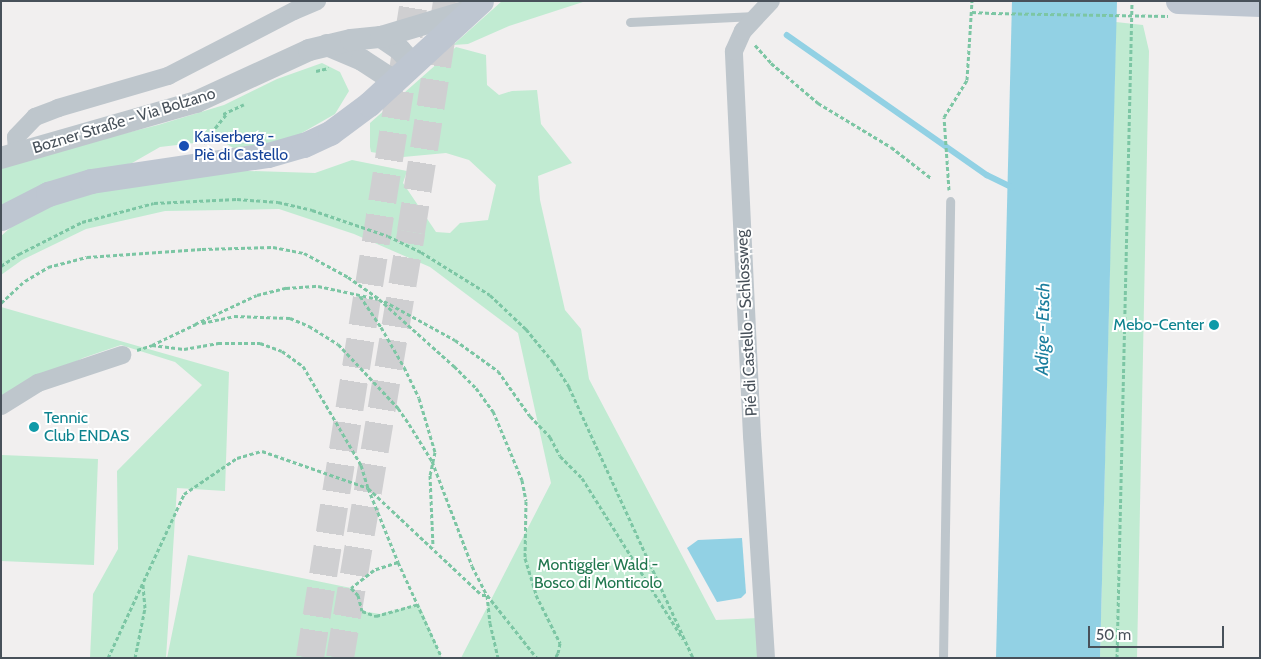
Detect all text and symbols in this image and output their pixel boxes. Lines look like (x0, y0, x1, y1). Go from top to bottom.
street label: Bozner Straße - Via Bolzano (30, 84, 218, 158)
place label: Kaiserberg - Piè di Castello (194, 127, 288, 165)
marker: Kaiserberg - Piè di Castello (178, 140, 190, 152)
street label: Pié di Castello - Schlossweg (733, 229, 761, 417)
water label: Adige - Etsch (1031, 283, 1055, 375)
place label: Mebo-Center (1113, 315, 1204, 335)
marker: Mebo-Center (1208, 319, 1220, 331)
place label: Tennic Club ENDAS (44, 408, 129, 446)
marker: Tennic Club ENDAS (28, 421, 40, 433)
park label: Montiggler Wald - Bosco di Monticolo (534, 555, 662, 593)
scale bar (1091, 616, 1227, 648)
text: 50 m (1096, 626, 1131, 644)

